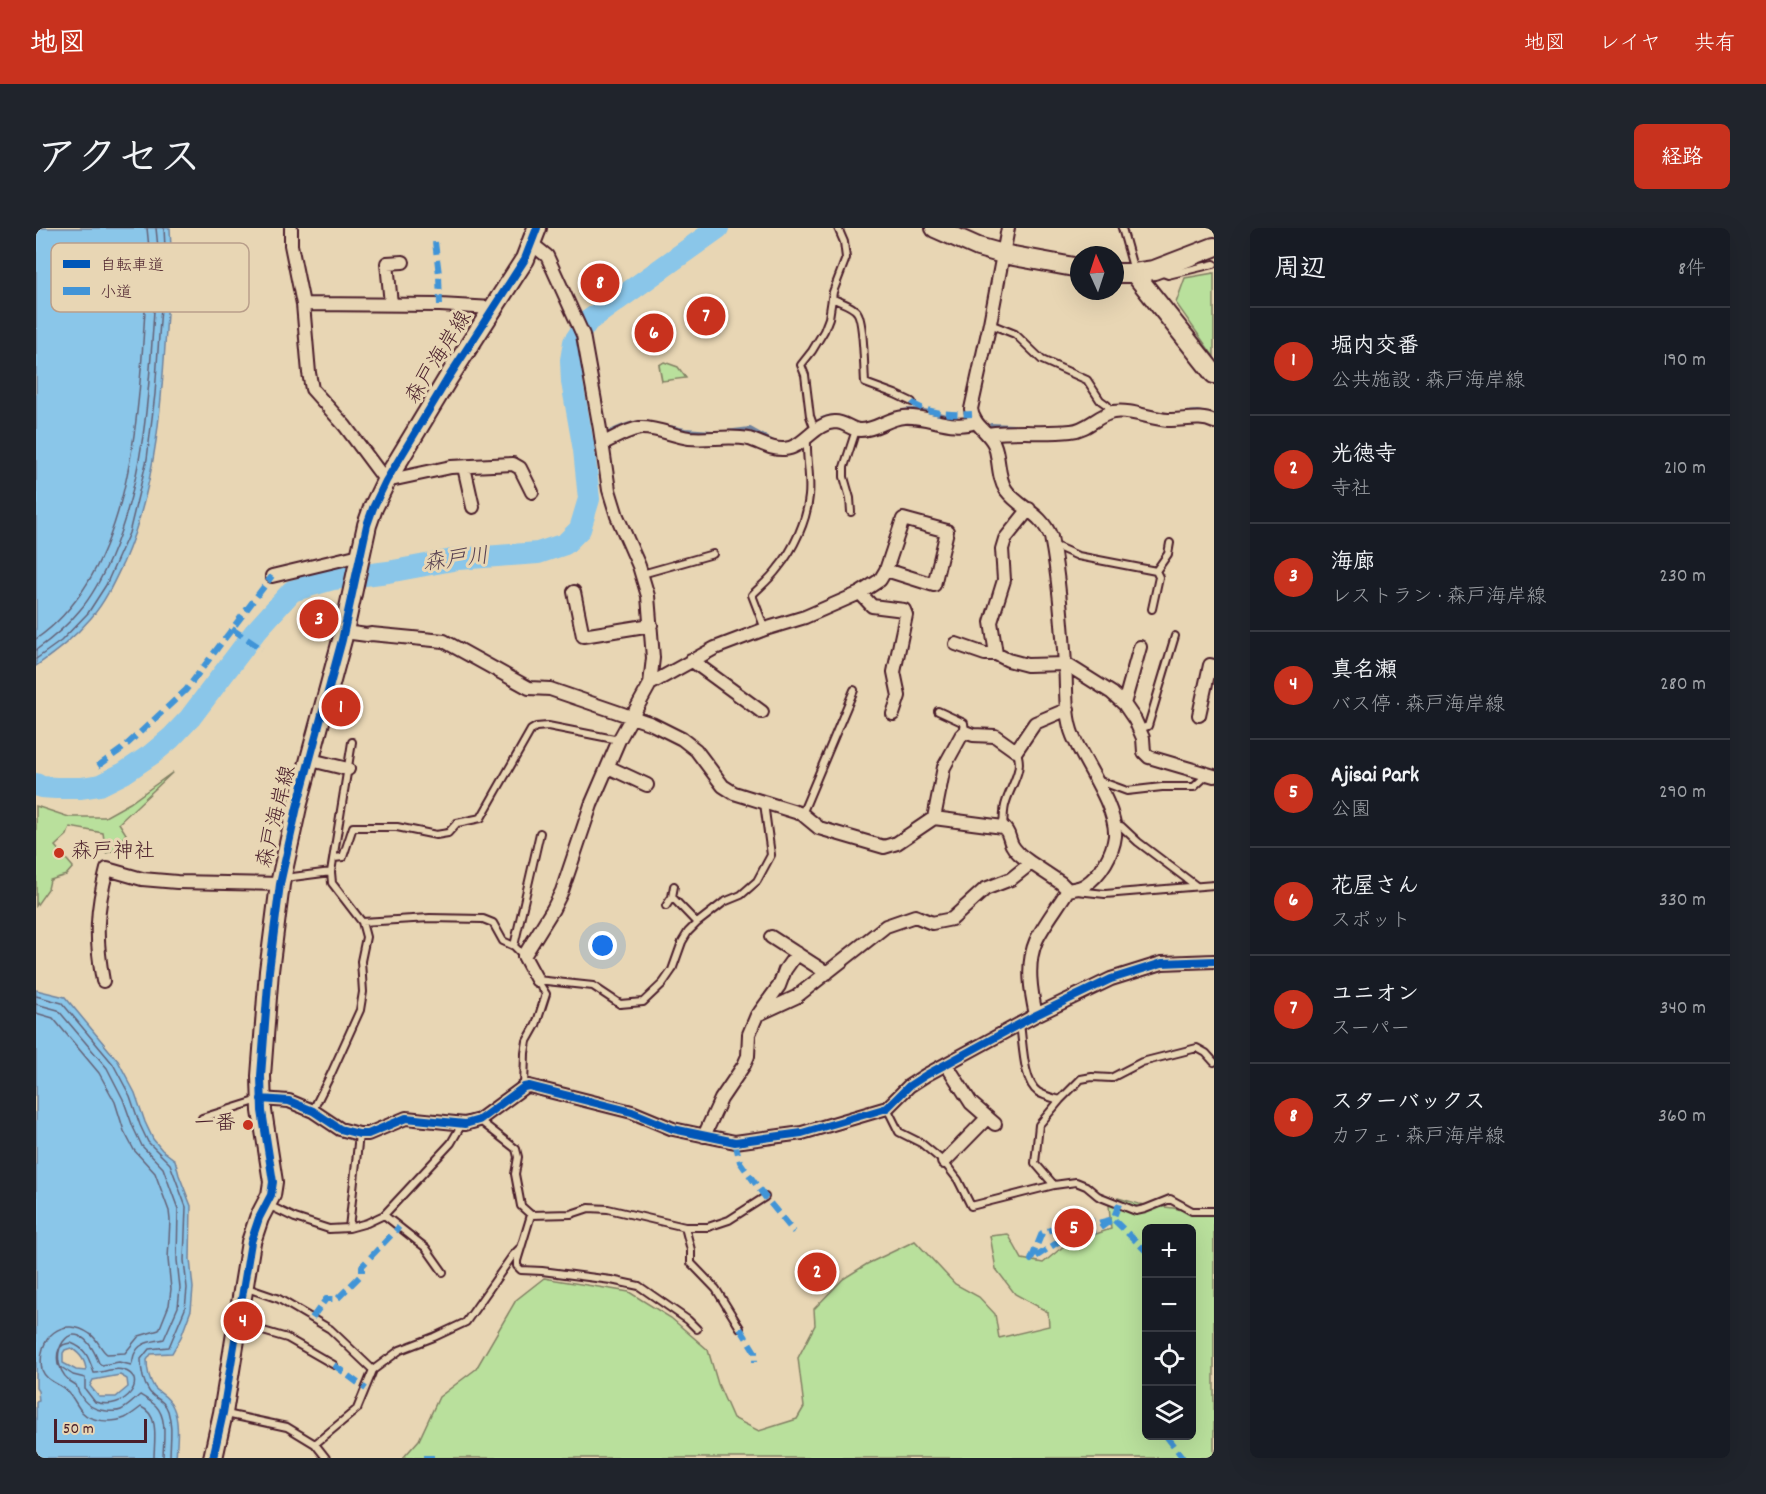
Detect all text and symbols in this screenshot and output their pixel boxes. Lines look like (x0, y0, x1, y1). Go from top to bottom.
text: 地図 (30, 26, 86, 66)
text: 地図 (1524, 30, 1566, 60)
text: レイヤ (1599, 30, 1661, 60)
text: 共有 (1694, 30, 1736, 60)
button: 経路 (1634, 124, 1730, 189)
text: アクセス (36, 132, 201, 192)
legend (51, 243, 249, 312)
north arrow (1070, 246, 1124, 300)
text: 周辺 (1274, 252, 1326, 289)
text: 自転車道 (100, 255, 164, 278)
text: 8件 (1678, 256, 1706, 284)
pin: 8 (580, 260, 620, 306)
text: 小道 (100, 282, 132, 305)
pin: 7 (686, 294, 726, 338)
street label: 森戸海岸線 (399, 306, 481, 410)
pin: 6 (634, 310, 674, 356)
text: 堀内交番 (1331, 332, 1419, 363)
text: 1 (1291, 347, 1296, 375)
text: 190 m (1663, 347, 1706, 375)
text: 公共施設 · 森戸海岸線 (1331, 368, 1525, 396)
text: 光徳寺 (1331, 440, 1397, 471)
text: 2 (1289, 455, 1298, 483)
text: 210 m (1664, 455, 1706, 483)
text: 寺社 (1331, 476, 1371, 504)
water label: 森戸川 (421, 542, 491, 580)
text: 海廊 (1331, 548, 1375, 579)
text: 3 (1289, 563, 1298, 591)
text: 230 m (1659, 563, 1706, 591)
text: レストラン · 森戸海岸線 (1331, 584, 1546, 612)
pin: 3 (300, 596, 338, 642)
text: 真名瀬 (1331, 656, 1397, 687)
text: 4 (1289, 671, 1298, 699)
text: 280 m (1660, 671, 1706, 699)
pin: 1 (322, 684, 360, 730)
text: バス停 · 森戸海岸線 (1331, 692, 1505, 720)
text: Ajisai Park (1331, 761, 1419, 792)
street label: 森戸海岸線 (251, 762, 305, 872)
text: 5 (1289, 779, 1298, 807)
text: 290 m (1659, 779, 1706, 807)
text: 公園 (1331, 797, 1371, 825)
place label: 森戸神社 (71, 838, 155, 868)
marker: 森戸神社 (52, 846, 66, 860)
text: 花屋さん (1331, 872, 1419, 903)
text: 6 (1289, 887, 1298, 915)
text: 330 m (1659, 887, 1706, 915)
text: スポット (1331, 908, 1411, 936)
your location (588, 931, 617, 960)
text: ユニオン (1331, 980, 1419, 1011)
text: 7 (1290, 995, 1297, 1023)
text: 340 m (1660, 995, 1706, 1023)
text: スーパー (1331, 1016, 1410, 1044)
text: スターバックス (1331, 1088, 1485, 1119)
text: 8 (1289, 1103, 1298, 1131)
text: 360 m (1658, 1103, 1706, 1131)
place label: 一番 (194, 1110, 236, 1140)
marker: 一番 (241, 1118, 255, 1132)
text: カフェ · 森戸海岸線 (1331, 1124, 1505, 1152)
pin: 5 (1054, 1206, 1094, 1250)
map controls (1142, 1224, 1196, 1440)
button: + (1142, 1224, 1196, 1278)
pin: 2 (798, 1250, 836, 1294)
button: − (1142, 1278, 1196, 1332)
pin: 4 (224, 1298, 262, 1344)
button: locate (1142, 1332, 1196, 1386)
button: layers (1142, 1386, 1196, 1440)
scale bar (54, 1416, 147, 1444)
text: 50 m (63, 1418, 94, 1441)

